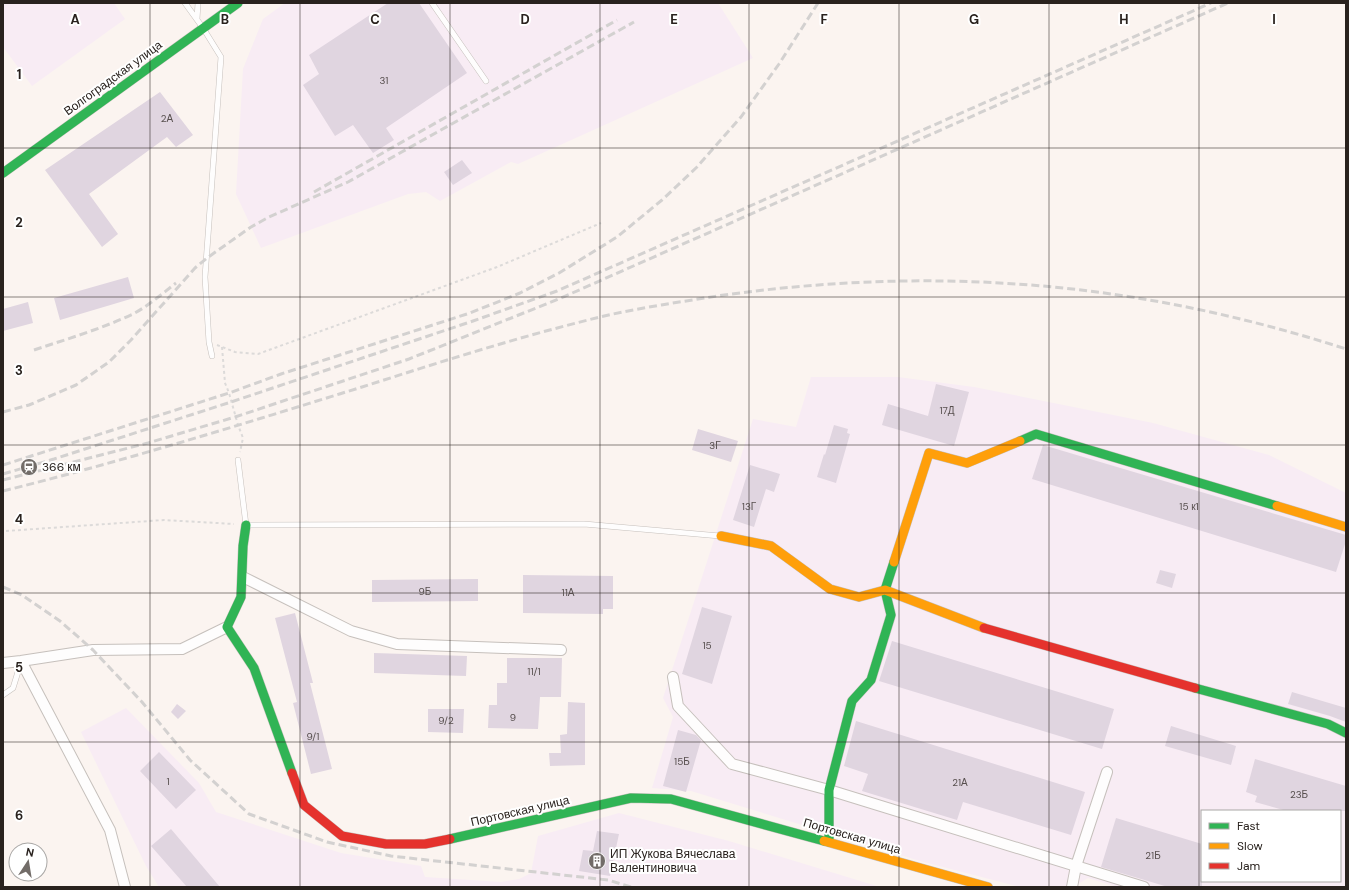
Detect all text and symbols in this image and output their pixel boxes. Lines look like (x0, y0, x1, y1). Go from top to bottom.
text: A (70, 11, 80, 28)
text: B (221, 11, 229, 28)
text: C (370, 11, 380, 28)
text: D (520, 11, 530, 28)
text: E (670, 11, 678, 28)
text: F (820, 11, 828, 28)
text: G (969, 11, 979, 28)
text: H (1119, 11, 1129, 28)
text: I (1272, 11, 1276, 28)
street label: Волгоградская улица (61, 37, 166, 119)
text: 1 (17, 66, 21, 83)
house number: 31 (380, 74, 388, 87)
house number: 2А (161, 112, 174, 125)
text: 2 (15, 214, 23, 231)
text: 3 (15, 362, 23, 379)
house number: 17Д (939, 404, 955, 417)
house number: 3Г (709, 439, 721, 452)
station icon: 366 км (19, 457, 39, 477)
place label: 366 км (42, 459, 81, 475)
house number: 13Г (742, 500, 757, 513)
house number: 15 к1 (1179, 500, 1199, 513)
text: 4 (15, 511, 23, 528)
house number: 9Б (419, 585, 432, 598)
house number: 11А (562, 586, 575, 599)
house number: 15 (702, 639, 712, 652)
text: 5 (15, 659, 23, 676)
house number: 11/1 (527, 665, 541, 678)
house number: 9 (510, 711, 516, 724)
house number: 9/2 (438, 714, 454, 727)
house number: 9/1 (307, 730, 319, 743)
house number: 15Б (674, 755, 690, 768)
house number: 1 (166, 775, 170, 788)
house number: 21А (952, 776, 968, 789)
house number: 23Б (1290, 788, 1309, 801)
street label: Портовская улица (469, 792, 571, 830)
text: 6 (15, 807, 23, 824)
legend (1201, 810, 1341, 882)
street label: Портовская улица (801, 814, 903, 858)
text: Fast (1237, 818, 1260, 834)
text: Slow (1237, 838, 1263, 854)
north arrow (8, 842, 48, 882)
text: N (25, 845, 35, 860)
place label: ИП Жукова Вячеслава Валентиновича (610, 846, 736, 876)
house number: 21Б (1145, 849, 1161, 862)
building icon: ИП Жукова Вячеслава Валентиновича (587, 851, 607, 871)
text: Jam (1237, 858, 1260, 874)

